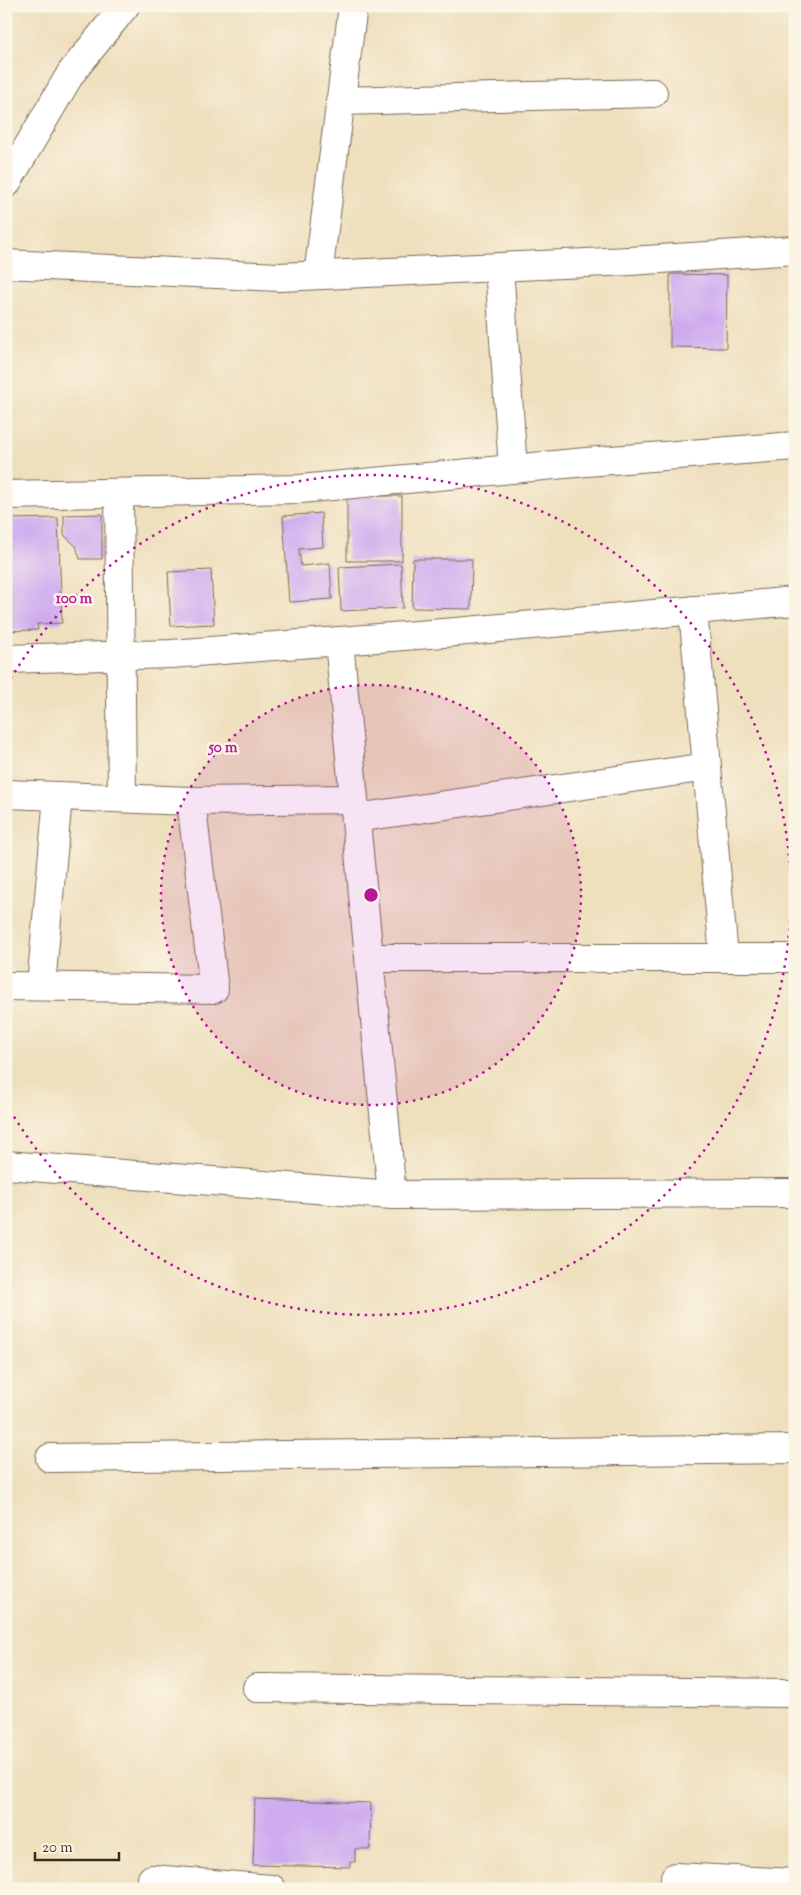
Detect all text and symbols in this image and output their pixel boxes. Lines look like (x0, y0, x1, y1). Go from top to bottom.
text: 100 m (56, 589, 93, 610)
text: 50 m (208, 738, 238, 759)
centre of rings (362, 886, 380, 904)
scale bar (35, 1830, 119, 1862)
text: 20 m (42, 1838, 73, 1859)

